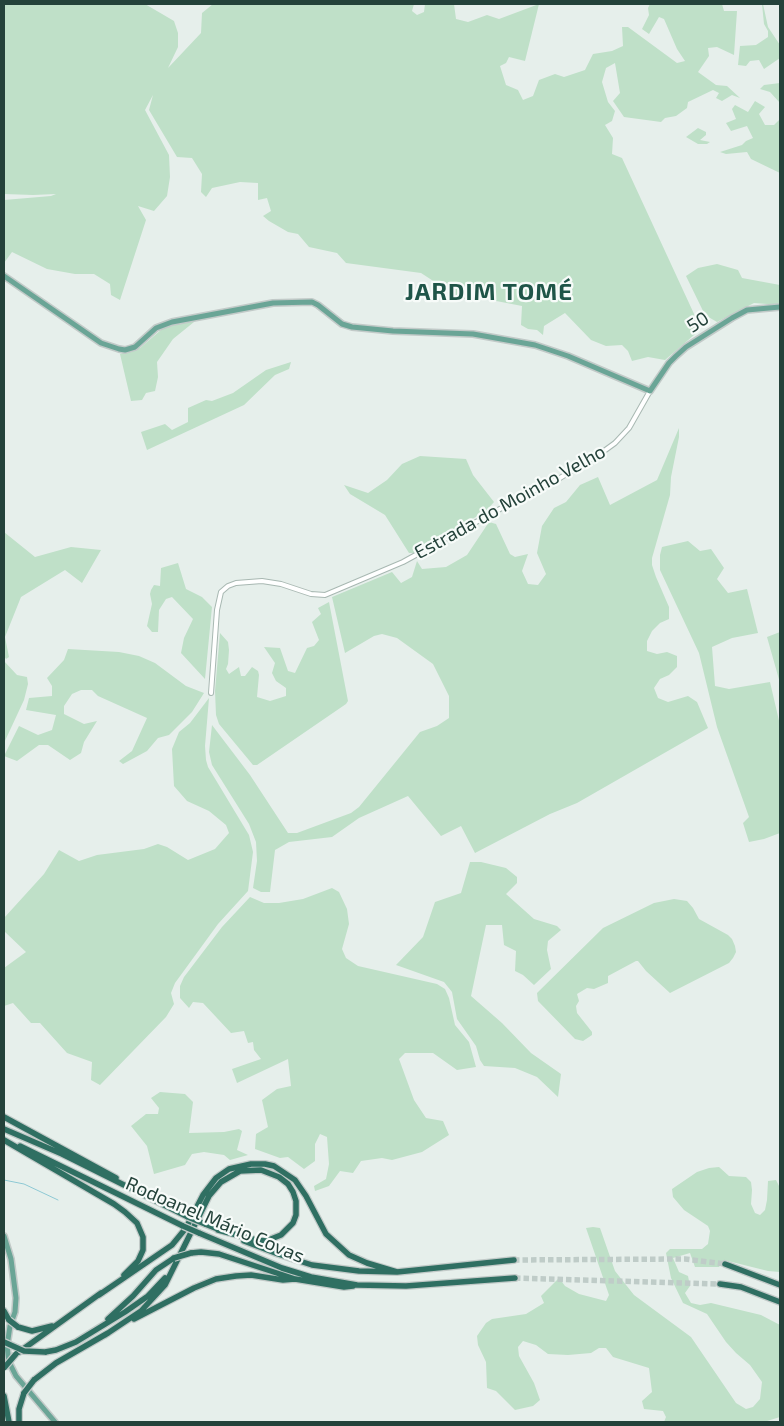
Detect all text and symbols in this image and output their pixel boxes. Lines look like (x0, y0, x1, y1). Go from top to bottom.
district label: JARDIM TOMÉ (404, 278, 574, 306)
street label: 50 (683, 307, 713, 337)
street label: Estrada do Moinho Velho (411, 440, 609, 564)
street label: Rodoanel Mário Covas (122, 1172, 308, 1268)

